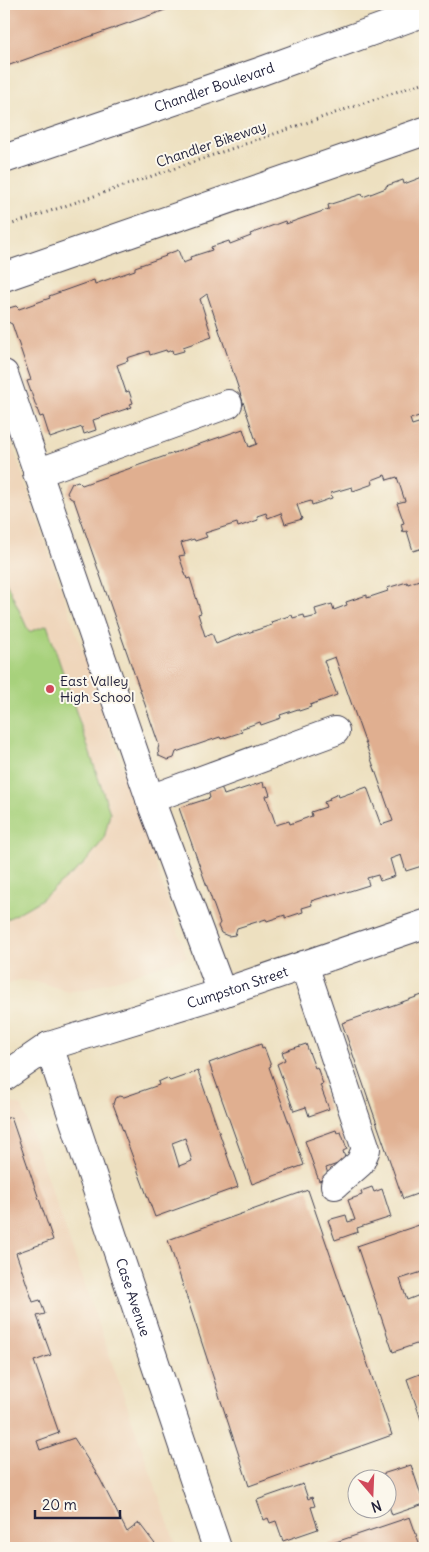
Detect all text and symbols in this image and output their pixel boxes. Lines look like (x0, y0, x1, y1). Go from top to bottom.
street label: Chandler Boulevard (152, 58, 277, 116)
street label: Chandler Bikeway (154, 117, 268, 171)
place label: East Valley High School (60, 672, 134, 706)
marker: East Valley High School (44, 683, 56, 695)
street label: Cumpston Street (185, 962, 291, 1012)
street label: Case Avenue (112, 1256, 155, 1339)
north arrow (346, 1470, 396, 1520)
scale bar (35, 1487, 120, 1519)
text: 20 m (42, 1495, 77, 1514)
text: N (369, 1496, 384, 1516)

